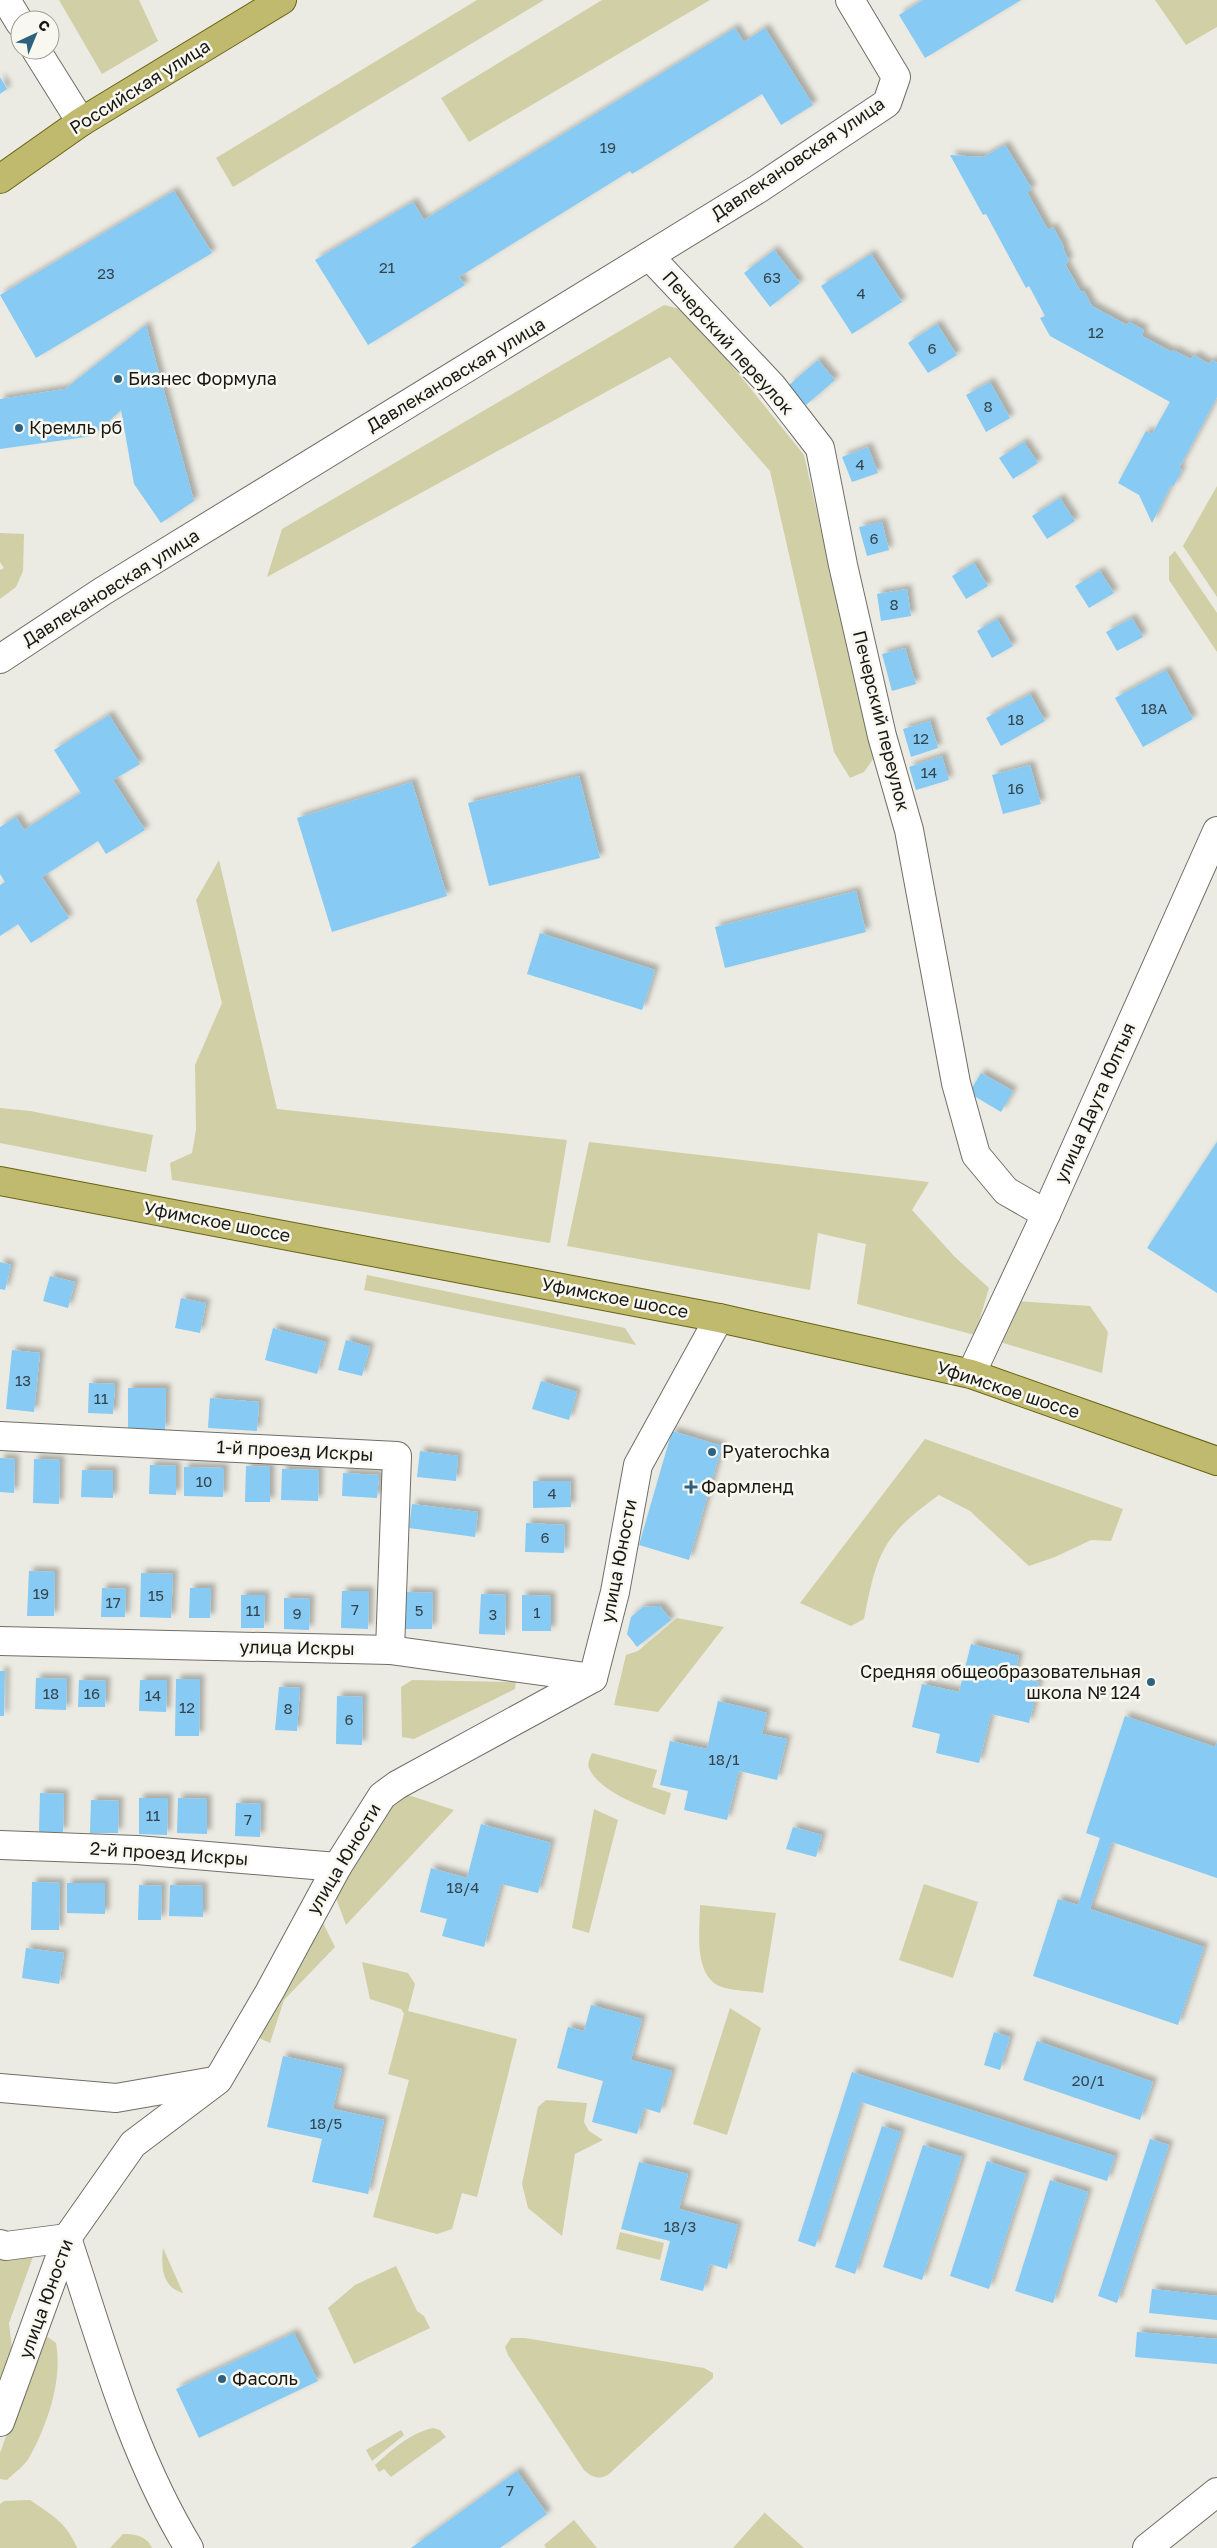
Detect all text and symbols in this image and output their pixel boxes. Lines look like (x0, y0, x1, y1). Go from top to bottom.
north arrow (10, 10, 60, 60)
text: С (35, 16, 54, 35)
street label: Российская улица (65, 34, 214, 138)
street label: Давлекановская улица (707, 92, 888, 224)
house number: 19 (600, 138, 616, 156)
house number: 21 (379, 258, 395, 276)
house number: 23 (97, 264, 115, 282)
street label: Печерский переулок (658, 266, 799, 419)
house number: 63 (763, 268, 781, 286)
house number: 4 (856, 284, 866, 302)
street label: Давлекановская улица (362, 312, 549, 436)
house number: 12 (1088, 323, 1104, 341)
house number: 6 (927, 339, 937, 357)
place label: Бизнес Формула (128, 367, 277, 389)
marker: Бизнес Формула (112, 373, 124, 385)
house number: 8 (983, 397, 993, 415)
place label: Кремль рб (29, 416, 122, 438)
marker: Кремль рб (13, 422, 25, 434)
house number: 4 (855, 455, 865, 473)
street label: Давлекановская улица (18, 524, 203, 651)
house number: 6 (869, 529, 879, 547)
house number: 8 (889, 595, 899, 613)
street label: Печерский переулок (849, 628, 915, 814)
house number: 18А (1141, 699, 1167, 717)
house number: 18 (1008, 710, 1024, 728)
house number: 12 (913, 729, 929, 747)
house number: 14 (921, 763, 937, 781)
house number: 16 (1008, 779, 1024, 797)
street label: улица Даута Юлтыя (1049, 1019, 1139, 1186)
street label: Уфимское шоссе (142, 1196, 293, 1246)
street label: Уфимское шоссе (540, 1272, 691, 1322)
street label: Уфимское шоссе (934, 1356, 1083, 1423)
house number: 13 (15, 1371, 31, 1389)
house number: 11 (94, 1389, 108, 1407)
street label: 1-й проезд Искры (216, 1435, 374, 1465)
place label: Pyaterochka (722, 1440, 830, 1462)
marker: Pyaterochka (706, 1446, 718, 1458)
house number: 10 (196, 1472, 212, 1490)
place label: Фармленд (701, 1475, 794, 1497)
marker: Фармленд (685, 1481, 697, 1493)
house number: 4 (547, 1484, 557, 1502)
street label: улица Юности (595, 1497, 641, 1625)
house number: 6 (540, 1528, 550, 1546)
house number: 19 (33, 1584, 49, 1602)
house number: 15 (148, 1586, 164, 1604)
house number: 17 (105, 1593, 121, 1611)
house number: 7 (351, 1600, 359, 1618)
house number: 11 (246, 1601, 260, 1619)
house number: 5 (415, 1601, 423, 1619)
house number: 1 (533, 1603, 541, 1621)
house number: 9 (292, 1604, 302, 1622)
house number: 3 (489, 1605, 497, 1623)
street label: улица Искры (239, 1635, 355, 1659)
place label: Средняя общеобразовательная школа № 124 (860, 1660, 1141, 1703)
marker: Средняя общеобразовательная школа № 124 (1145, 1676, 1157, 1688)
house number: 18 (43, 1684, 59, 1702)
house number: 16 (84, 1684, 100, 1702)
house number: 14 (145, 1686, 161, 1704)
house number: 12 (179, 1698, 195, 1716)
house number: 8 (283, 1699, 293, 1717)
house number: 6 (344, 1710, 354, 1728)
house number: 18/1 (709, 1750, 739, 1768)
street label: улица Юности (301, 1799, 385, 1918)
house number: 11 (146, 1806, 160, 1824)
house number: 7 (244, 1810, 252, 1828)
street label: 2-й проезд Искры (89, 1836, 249, 1870)
house number: 18/4 (447, 1878, 479, 1896)
house number: 20/1 (1072, 2071, 1104, 2089)
house number: 18/5 (310, 2114, 342, 2132)
house number: 18/3 (664, 2217, 696, 2235)
street label: улица Юности (13, 2236, 77, 2361)
place label: Фасоль (232, 2367, 298, 2389)
marker: Фасоль (216, 2373, 228, 2385)
house number: 7 (506, 2481, 514, 2499)

